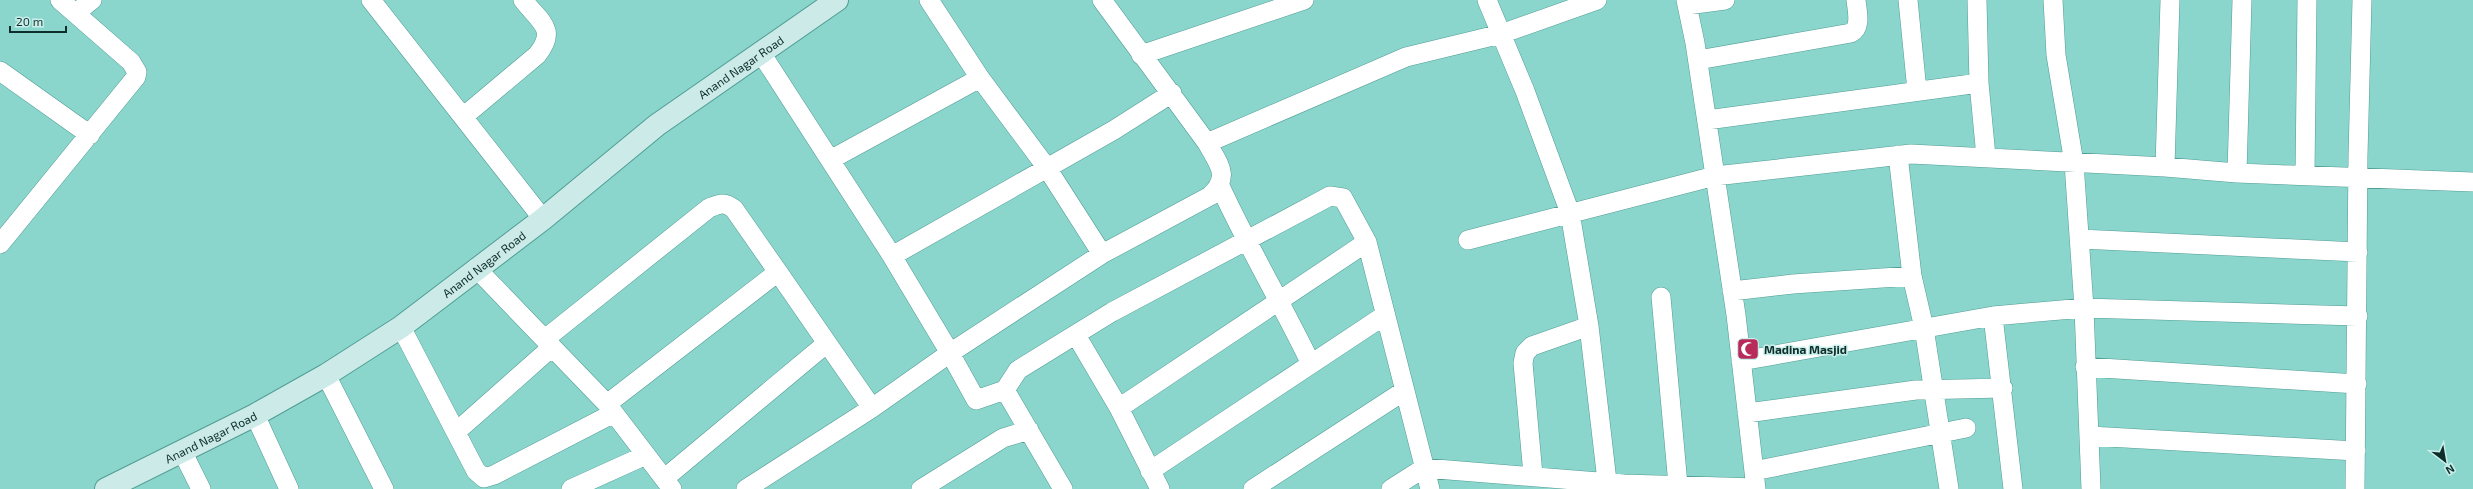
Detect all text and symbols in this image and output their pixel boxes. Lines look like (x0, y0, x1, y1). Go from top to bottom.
scale bar (10, 8, 66, 34)
text: 20 m (16, 14, 43, 28)
street label: Anand Nagar Road (695, 32, 786, 101)
street label: Anand Nagar Road (439, 228, 528, 300)
mosque icon: Madina Masjid (1735, 336, 1761, 362)
place label: Madina Masjid (1764, 342, 1847, 357)
street label: Anand Nagar Road (163, 408, 259, 466)
north arrow (2425, 441, 2465, 481)
text: N (2444, 462, 2457, 478)

